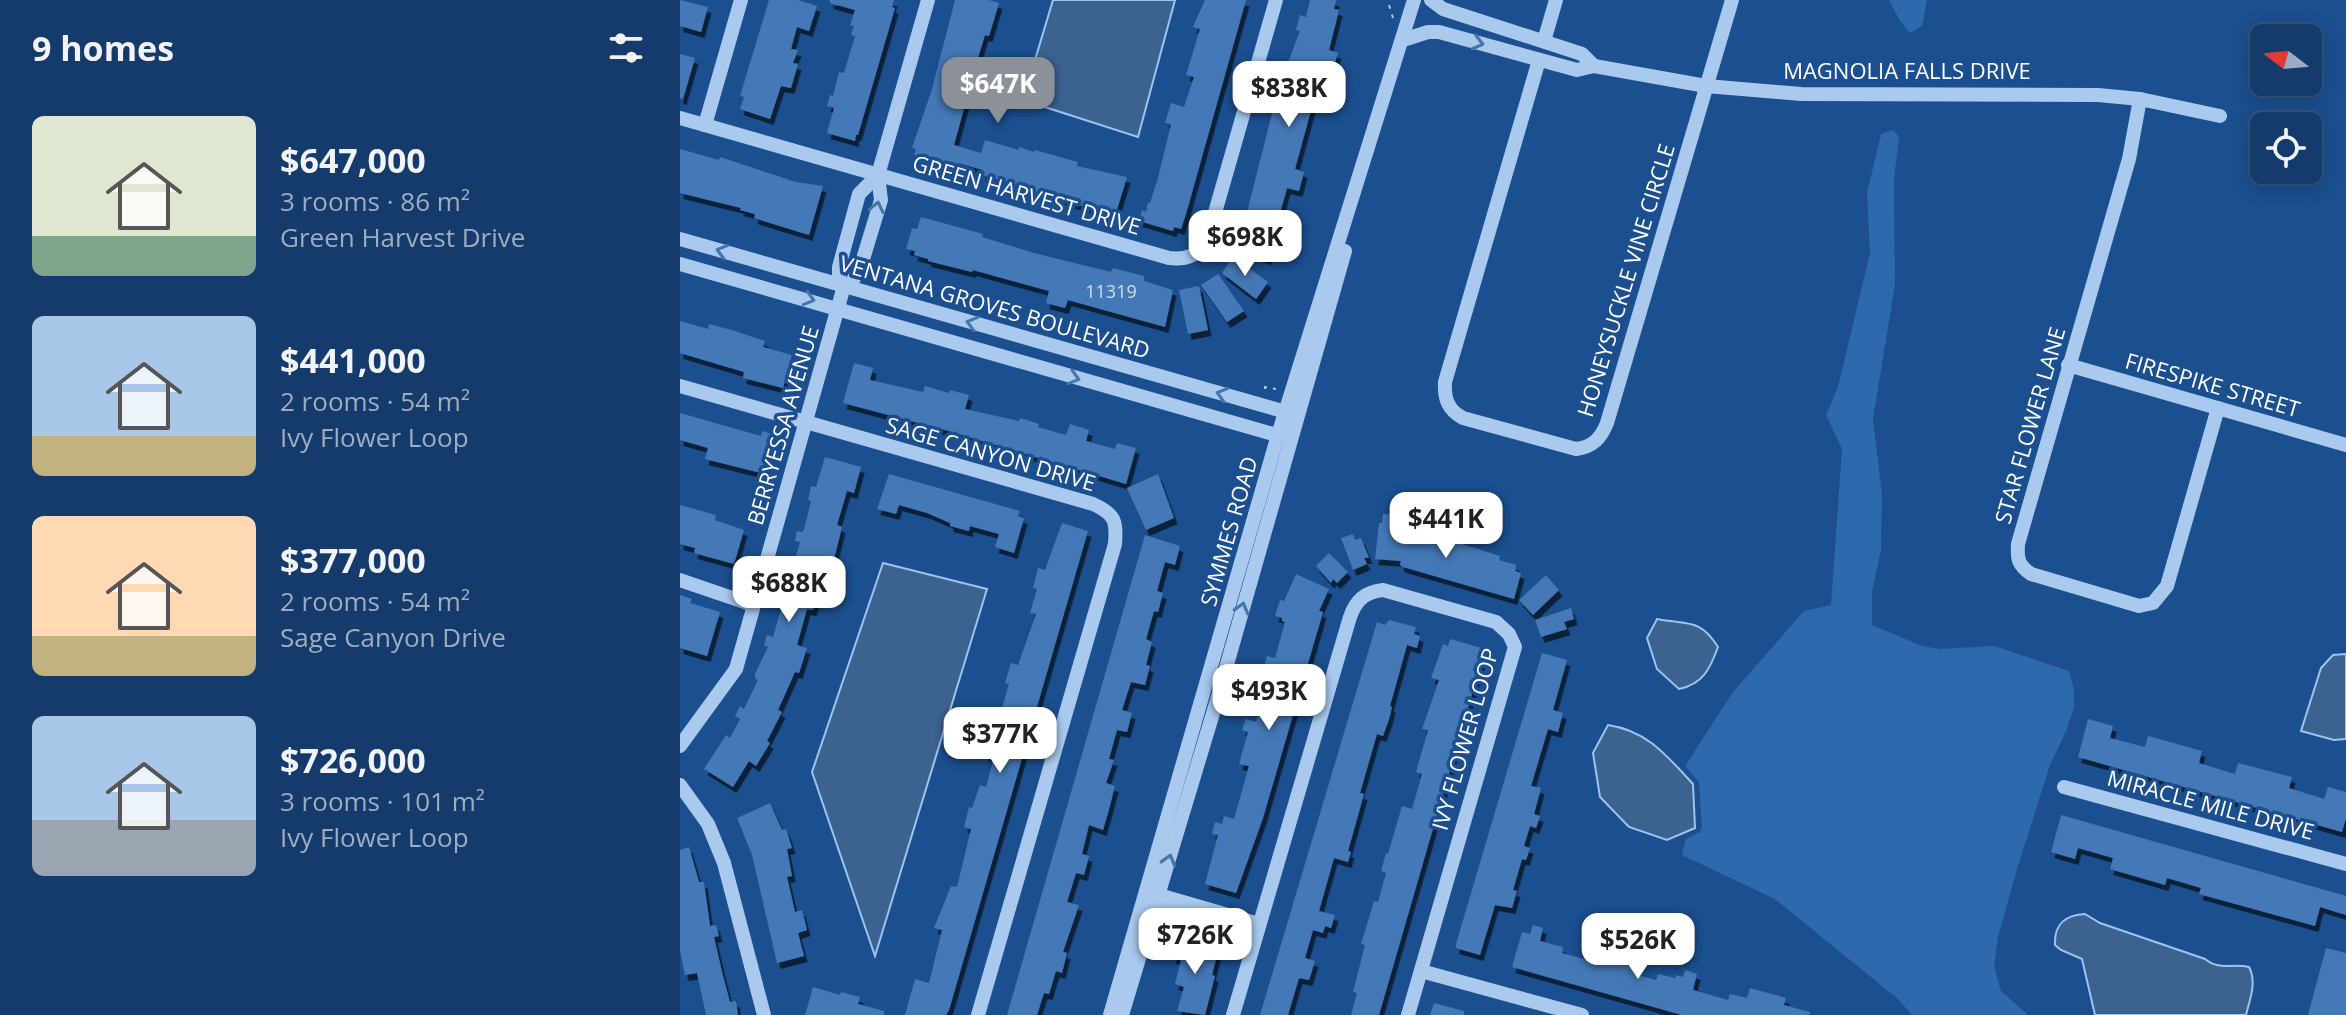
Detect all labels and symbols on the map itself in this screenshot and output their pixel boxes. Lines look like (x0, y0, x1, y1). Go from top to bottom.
north arrow (2250, 24, 2322, 96)
one-way arrow (1470, 34, 1484, 50)
street label: MAGNOLIA FALLS DRIVE (1783, 55, 2031, 85)
pin: $647K (942, 57, 1054, 125)
pin: $838K (1233, 61, 1345, 129)
street label: HONEYSUCKLE VINE CIRCLE (1569, 140, 1681, 420)
street label: GREEN HARVEST DRIVE (909, 147, 1145, 241)
one-way arrow (868, 201, 885, 214)
pin: $698K (1189, 210, 1301, 278)
one-way arrow (716, 244, 730, 260)
street label: VENTANA GROVES BOULEVARD (836, 247, 1154, 365)
house number: 11319 (1085, 279, 1137, 303)
one-way arrow (802, 290, 816, 306)
one-way arrow (966, 316, 980, 332)
street label: BERRYESSA AVENUE (739, 322, 825, 528)
street label: STAR FLOWER LANE (1987, 323, 2071, 527)
street label: FIRESPIKE STREET (2122, 345, 2304, 423)
one-way arrow (1067, 369, 1080, 386)
one-way arrow (1216, 387, 1230, 403)
street label: SAGE CANYON DRIVE (883, 409, 1099, 497)
street label: SYMMES ROAD (1192, 453, 1264, 609)
pin: $441K (1390, 492, 1502, 560)
pin: $688K (733, 556, 845, 624)
one-way arrow (1233, 602, 1250, 616)
street label: IVY FLOWER LOOP (1424, 645, 1504, 833)
pin: $493K (1213, 664, 1325, 732)
pin: $377K (944, 707, 1056, 775)
street label: MIRACLE MILE DRIVE (2104, 762, 2318, 846)
one-way arrow (1160, 854, 1176, 867)
pin: $726K (1139, 908, 1251, 976)
pin: $526K (1582, 913, 1694, 981)

